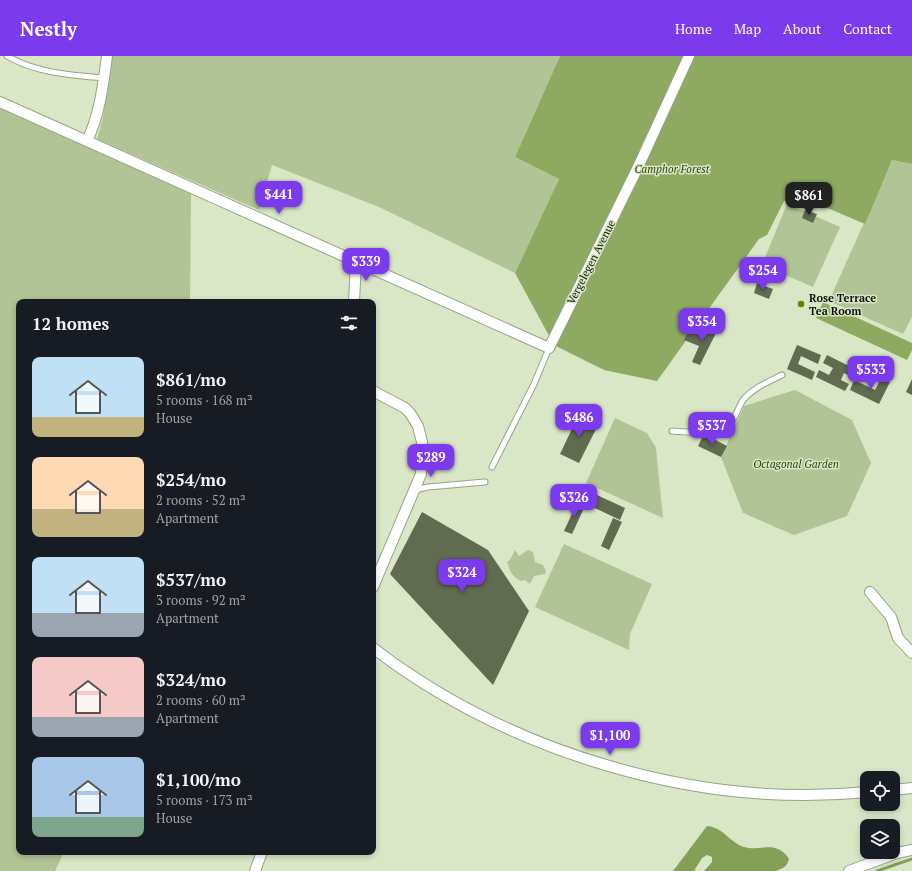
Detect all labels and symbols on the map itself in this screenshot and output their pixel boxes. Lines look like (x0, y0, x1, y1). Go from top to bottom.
park label: Camphor Forest (635, 162, 710, 176)
pin: $441 (255, 181, 303, 215)
pin: $861 (785, 182, 833, 216)
street label: Vergelegen Avenue (564, 217, 619, 307)
pin: $339 (342, 248, 390, 282)
pin: $254 (739, 257, 787, 291)
place label: Rose Terrace Tea Room (809, 291, 876, 318)
marker: Rose Terrace Tea Room (796, 299, 806, 309)
pin: $354 (678, 308, 726, 342)
pin: $533 (847, 356, 895, 390)
pin: $486 (555, 404, 603, 438)
pin: $537 (688, 412, 736, 446)
pin: $289 (407, 444, 455, 478)
park label: Octagonal Garden (753, 457, 839, 471)
pin: $326 (550, 484, 598, 518)
pin: $324 (438, 559, 486, 593)
pin: $1,100 (577, 722, 643, 756)

